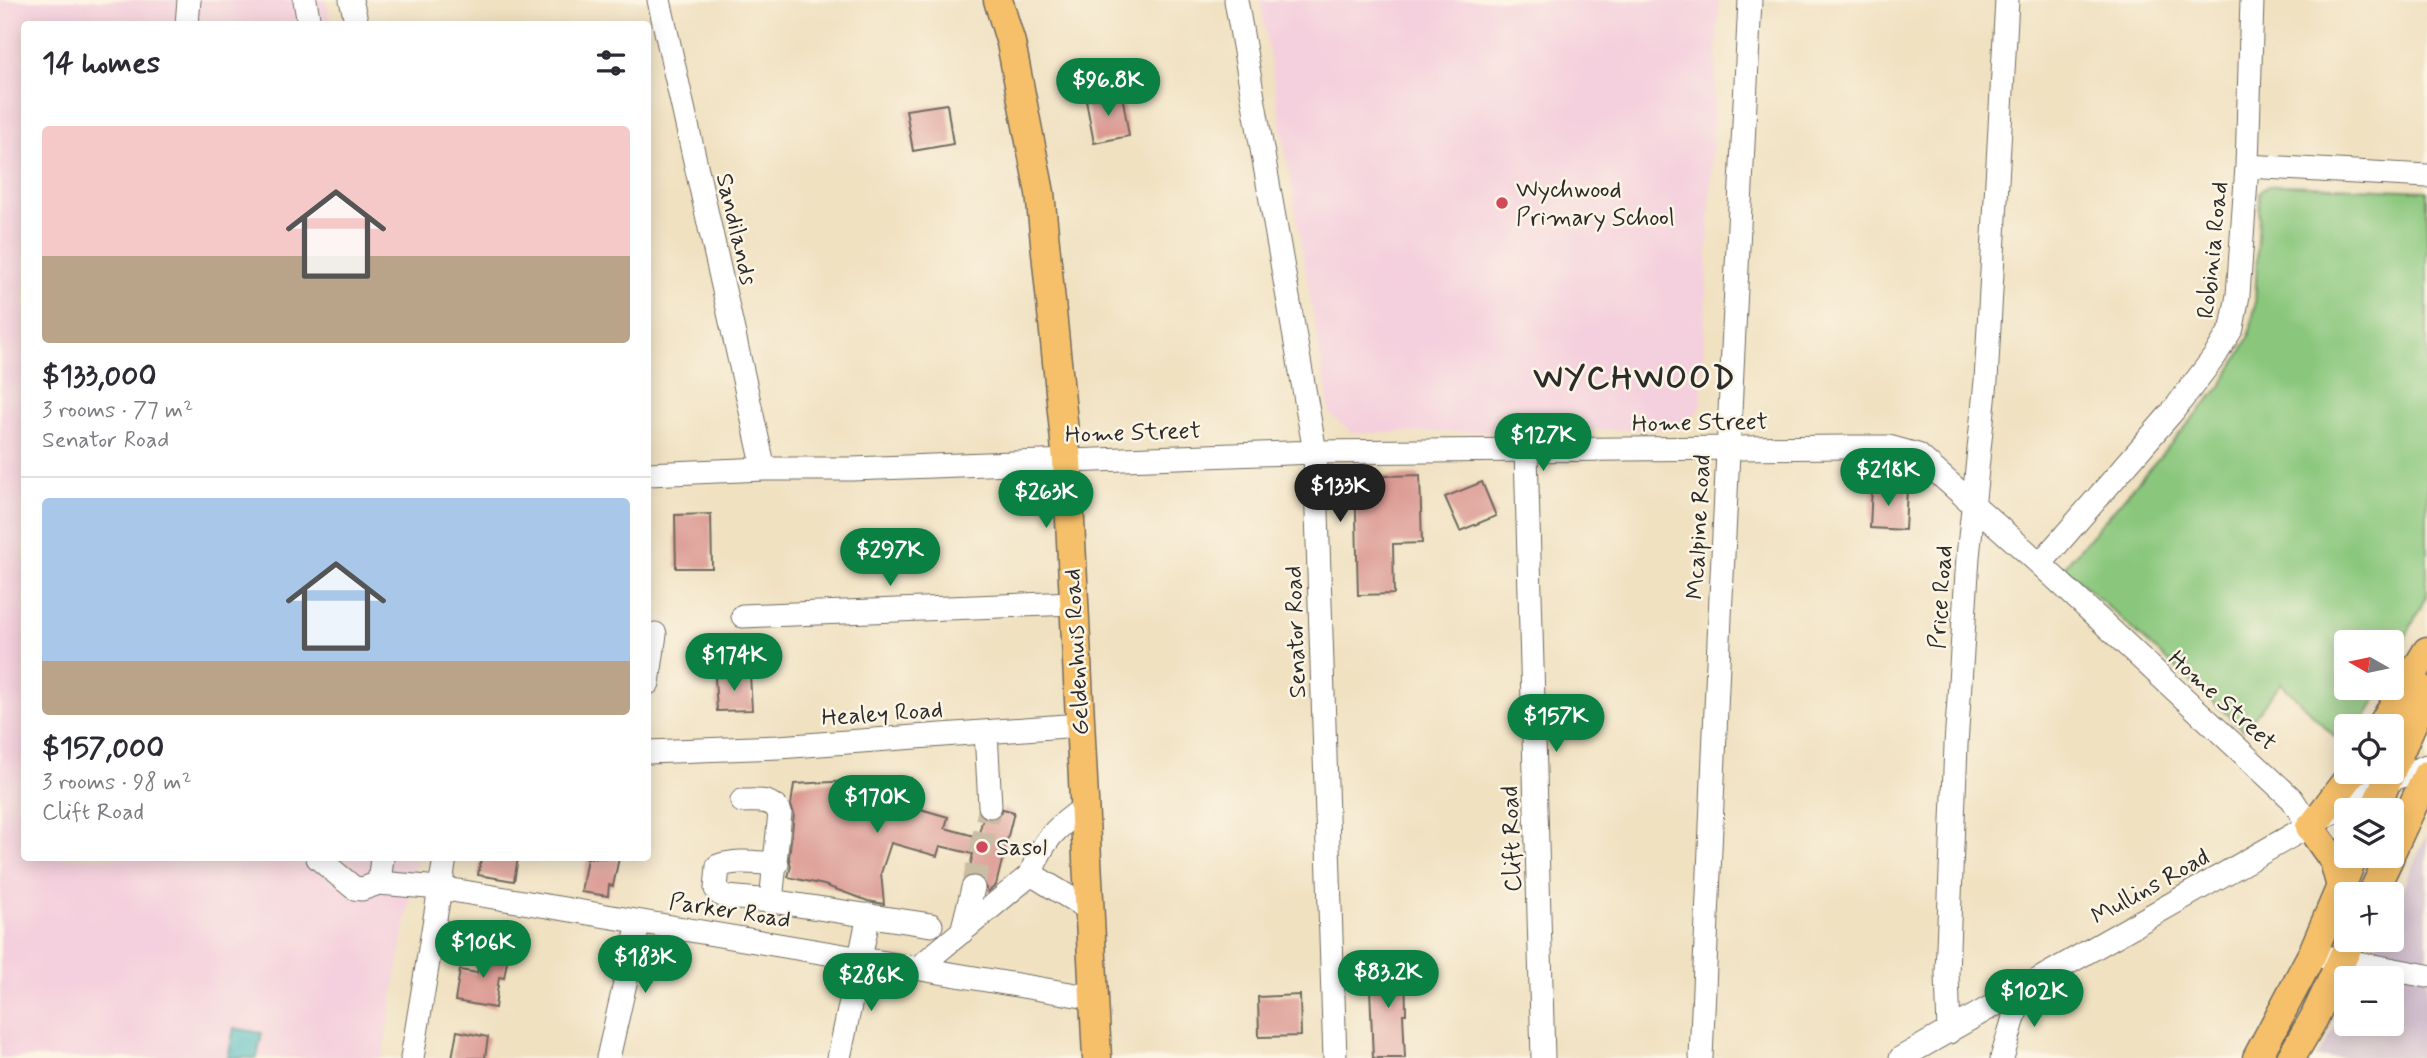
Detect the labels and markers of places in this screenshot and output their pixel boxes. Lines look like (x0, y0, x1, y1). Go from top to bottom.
pin: $96.8K (1051, 58, 1165, 118)
place label: Wychwood Primary School (1516, 175, 1675, 234)
marker: Wychwood Primary School (1494, 195, 1510, 211)
pin: $127K (1494, 414, 1592, 473)
pin: $218K (1839, 448, 1937, 508)
pin: $133K (1291, 464, 1389, 524)
pin: $263K (997, 470, 1095, 530)
pin: $297K (841, 528, 939, 588)
pin: $174K (685, 634, 783, 693)
pin: $157K (1507, 694, 1605, 754)
pin: $170K (828, 776, 926, 835)
place label: Sasol (996, 833, 1047, 864)
marker: Sasol (974, 839, 990, 855)
pin: $106K (434, 920, 532, 980)
pin: $183K (596, 936, 694, 995)
pin: $83.2K (1331, 950, 1445, 1010)
pin: $286K (822, 954, 920, 1013)
pin: $102K (1985, 970, 2083, 1029)

